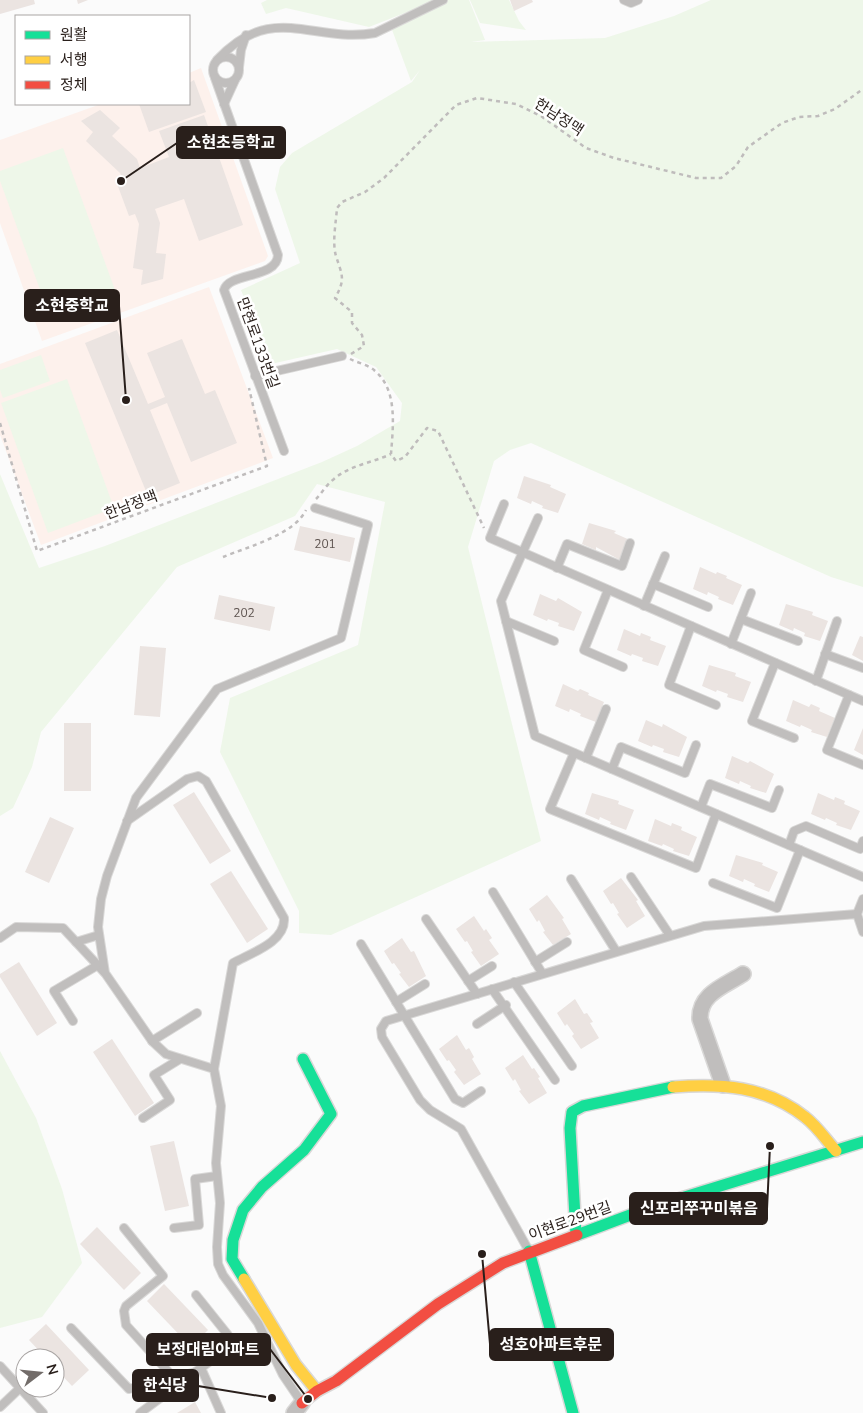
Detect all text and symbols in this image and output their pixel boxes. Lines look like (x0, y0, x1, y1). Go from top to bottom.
legend (15, 15, 190, 105)
text: 원활 (60, 25, 88, 45)
text: 서행 (60, 50, 88, 70)
text: 정체 (60, 75, 88, 95)
street label: 한남정맥 (530, 94, 588, 140)
callout: 소현초등학교 (177, 127, 285, 158)
text: 소현초등학교 (187, 132, 275, 154)
callout: 소현중학교 (25, 290, 119, 321)
street label: 만현로133번길 (232, 294, 284, 392)
text: 소현중학교 (35, 295, 109, 317)
street label: 한남정맥 (102, 486, 160, 524)
house number: 201 (314, 536, 336, 552)
house number: 202 (233, 605, 255, 621)
callout: 신포리쭈꾸미볶음 (630, 1193, 767, 1224)
street label: 이현로29번길 (526, 1197, 614, 1245)
text: 신포리쭈꾸미볶음 (640, 1198, 758, 1220)
callout: 성호아파트후문 (490, 1329, 613, 1360)
callout: 보정대림아파트 (147, 1334, 270, 1365)
text: 성호아파트후문 (499, 1334, 603, 1356)
text: 보정대림아파트 (156, 1339, 260, 1361)
north arrow (15, 1348, 65, 1398)
text: N (41, 1362, 63, 1377)
callout: 한식당 (133, 1370, 198, 1401)
text: 한식당 (143, 1375, 187, 1397)

